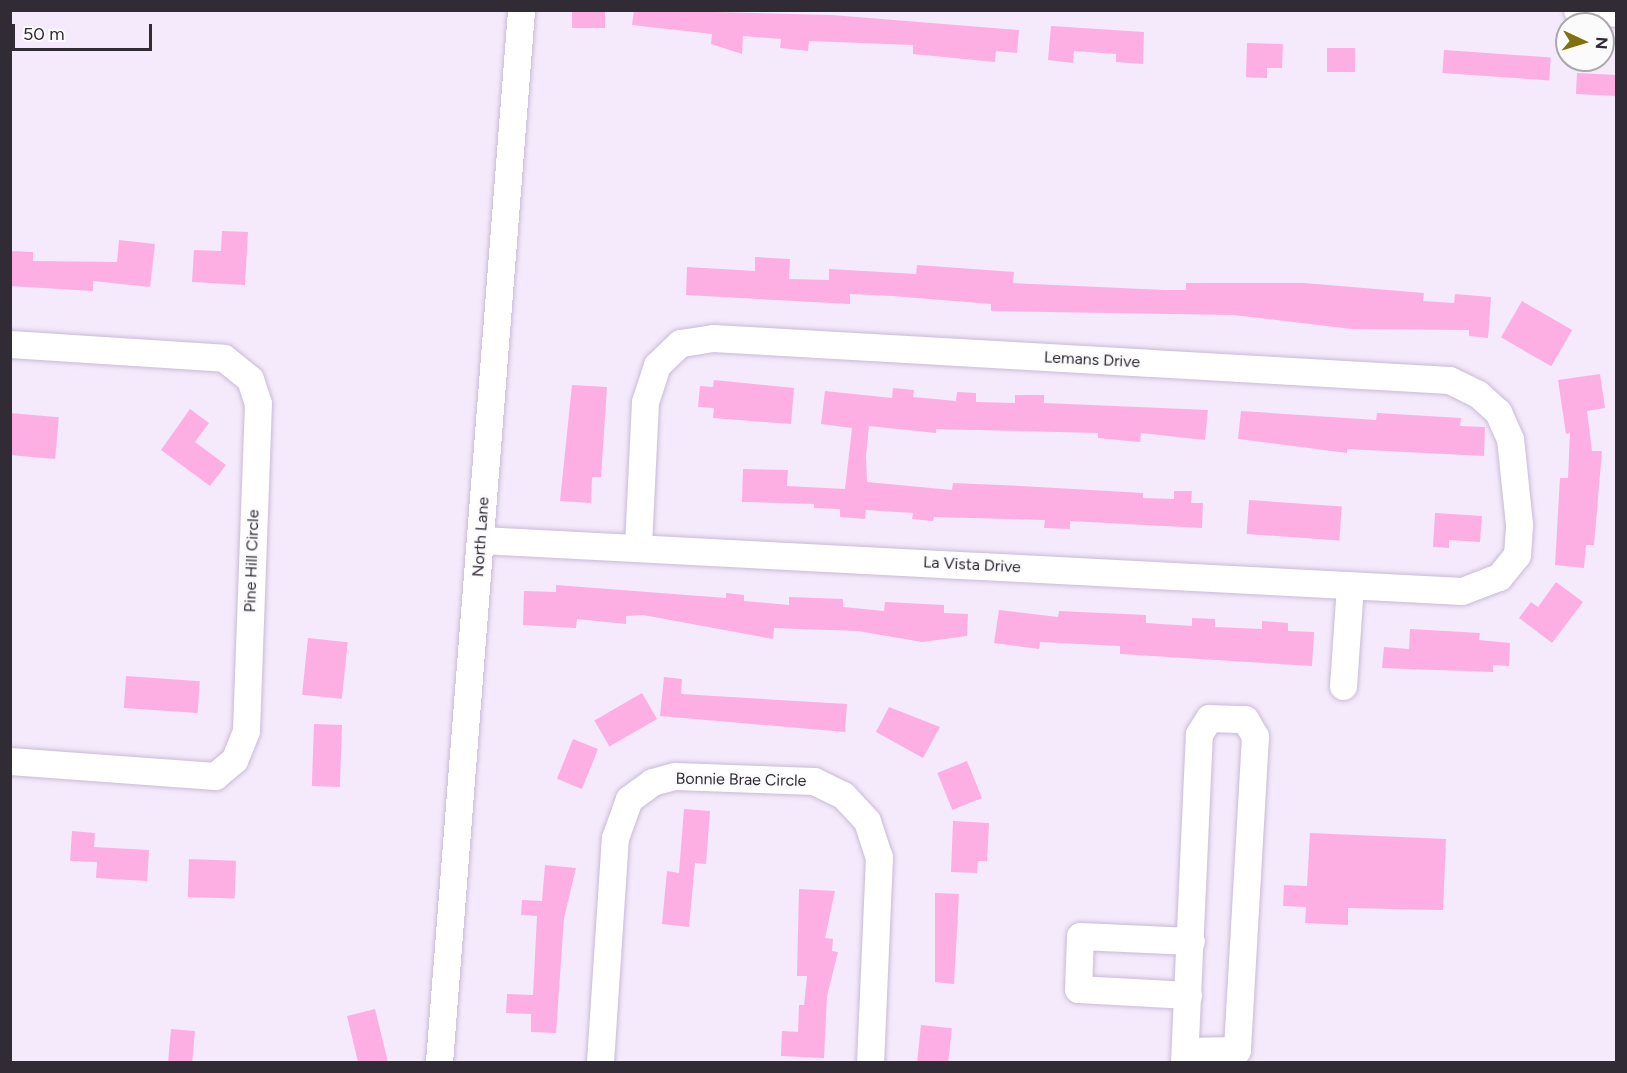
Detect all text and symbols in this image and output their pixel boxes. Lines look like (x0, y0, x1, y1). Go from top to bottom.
scale bar (15, 12, 154, 50)
north arrow (1555, 12, 1615, 72)
text: 50 m (23, 23, 65, 45)
text: N (1592, 36, 1611, 50)
street label: Lemans Drive (1043, 348, 1141, 372)
street label: North Lane (469, 496, 493, 578)
street label: Pine Hill Circle (241, 509, 263, 613)
street label: La Vista Drive (923, 553, 1021, 577)
street label: Bonnie Brae Circle (675, 769, 807, 791)

